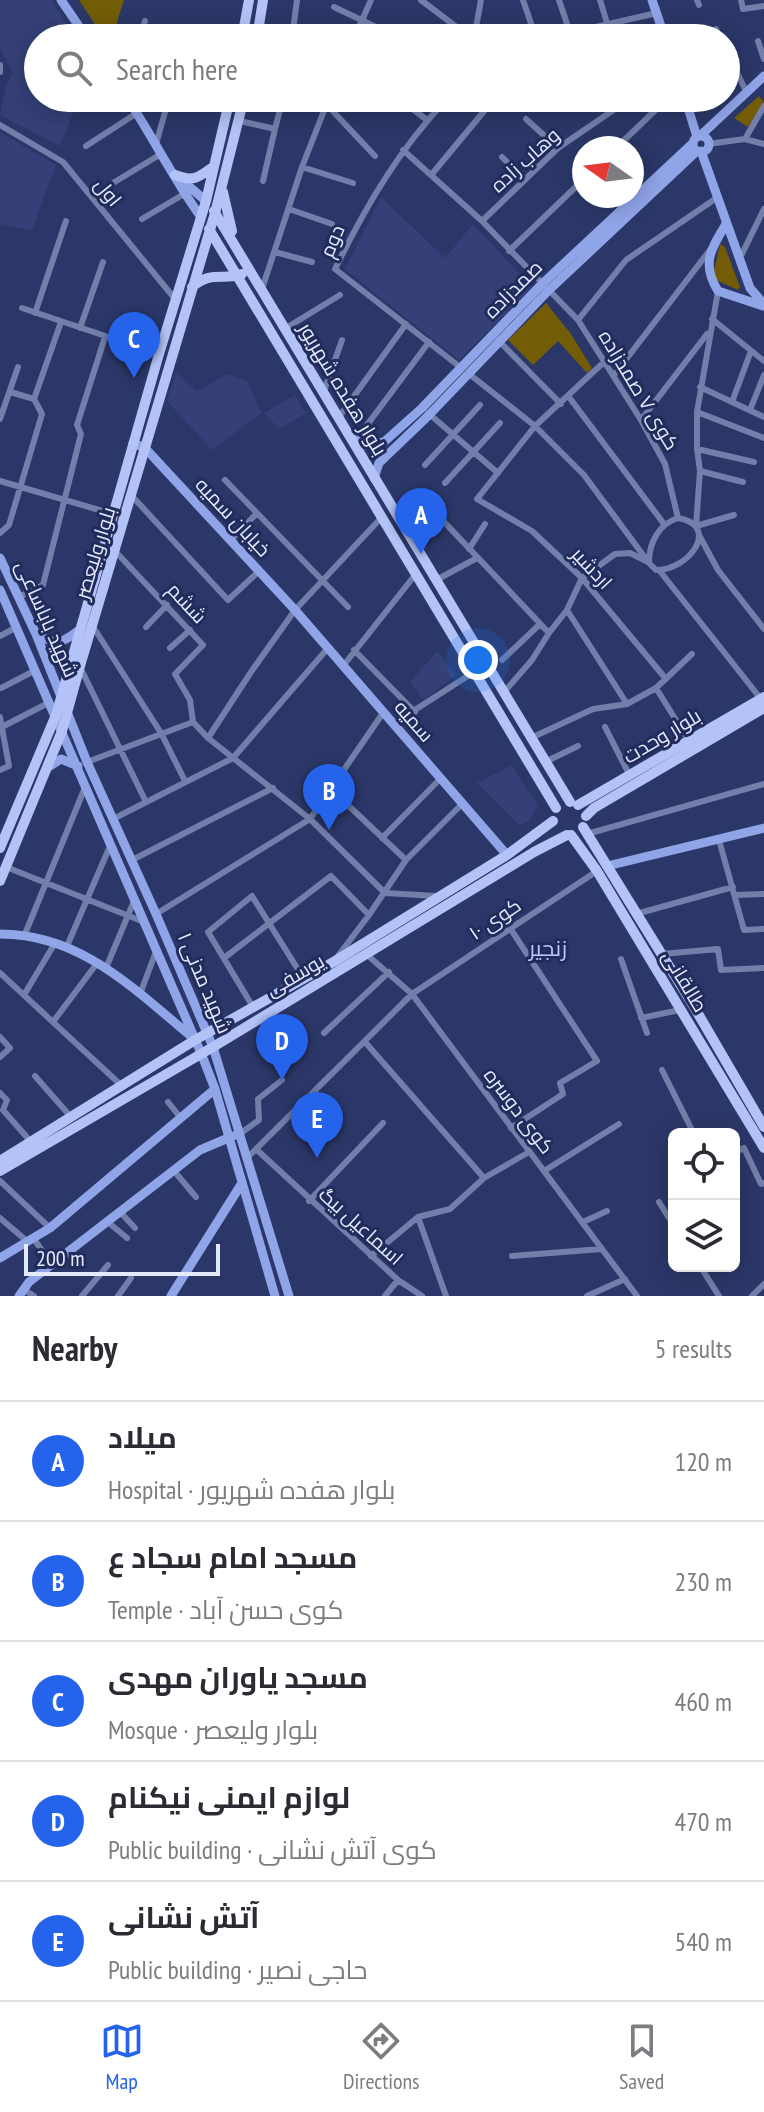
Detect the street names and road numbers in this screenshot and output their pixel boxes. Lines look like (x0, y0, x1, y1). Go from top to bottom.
street label: وهاب زاده (485, 122, 565, 198)
street label: اول (89, 172, 127, 212)
street label: دوم (314, 221, 351, 262)
street label: صمدزاده (478, 254, 548, 324)
street label: بلوار هفده شهریور (292, 317, 393, 460)
street label: کوی ۷ صمدزاده (593, 325, 685, 455)
street label: خیابان سمیه (190, 472, 276, 562)
street label: بلوار ولیعصر (68, 504, 121, 603)
street label: اردشیر (565, 541, 618, 595)
street label: شهید باباساعی (10, 557, 84, 681)
street label: ششم (161, 577, 213, 630)
street label: سمیه (389, 695, 439, 747)
street label: بلوار وحدت (618, 703, 706, 769)
street label: کوی ۱۰ (464, 892, 526, 946)
street label: شهید مدنی ۱ (172, 928, 238, 1038)
street label: طالقانی (656, 945, 714, 1017)
street label: یوسفی (261, 947, 330, 1002)
street label: کوی دوسره (478, 1063, 560, 1159)
street label: اسماعیل بیگ (313, 1181, 409, 1271)

